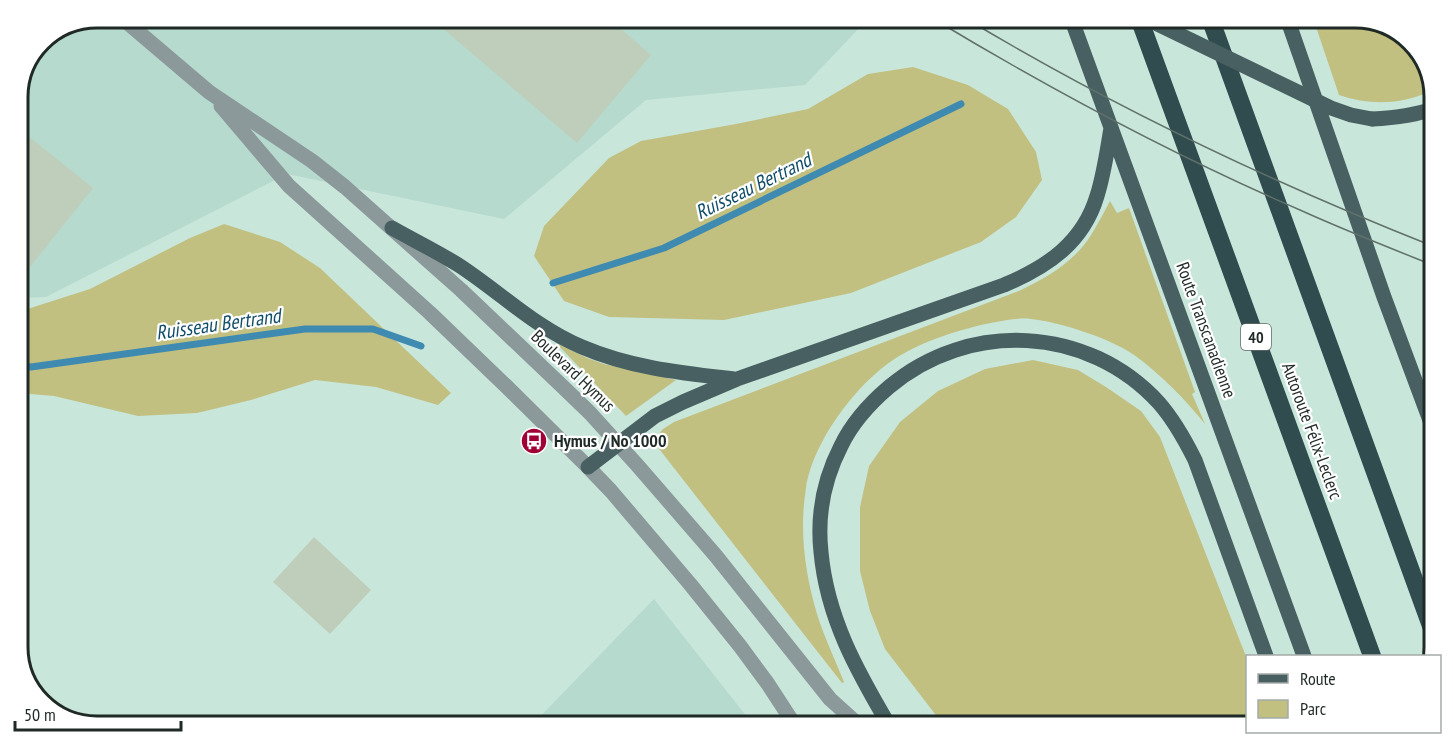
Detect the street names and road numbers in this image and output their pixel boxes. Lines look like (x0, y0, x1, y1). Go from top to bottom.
street label: Route Transcanadienne (1171, 259, 1242, 401)
road number: 40 (1241, 324, 1271, 350)
street label: Boulevard Hymus (526, 325, 620, 416)
street label: Autoroute Félix-Leclerc (1277, 359, 1348, 503)

